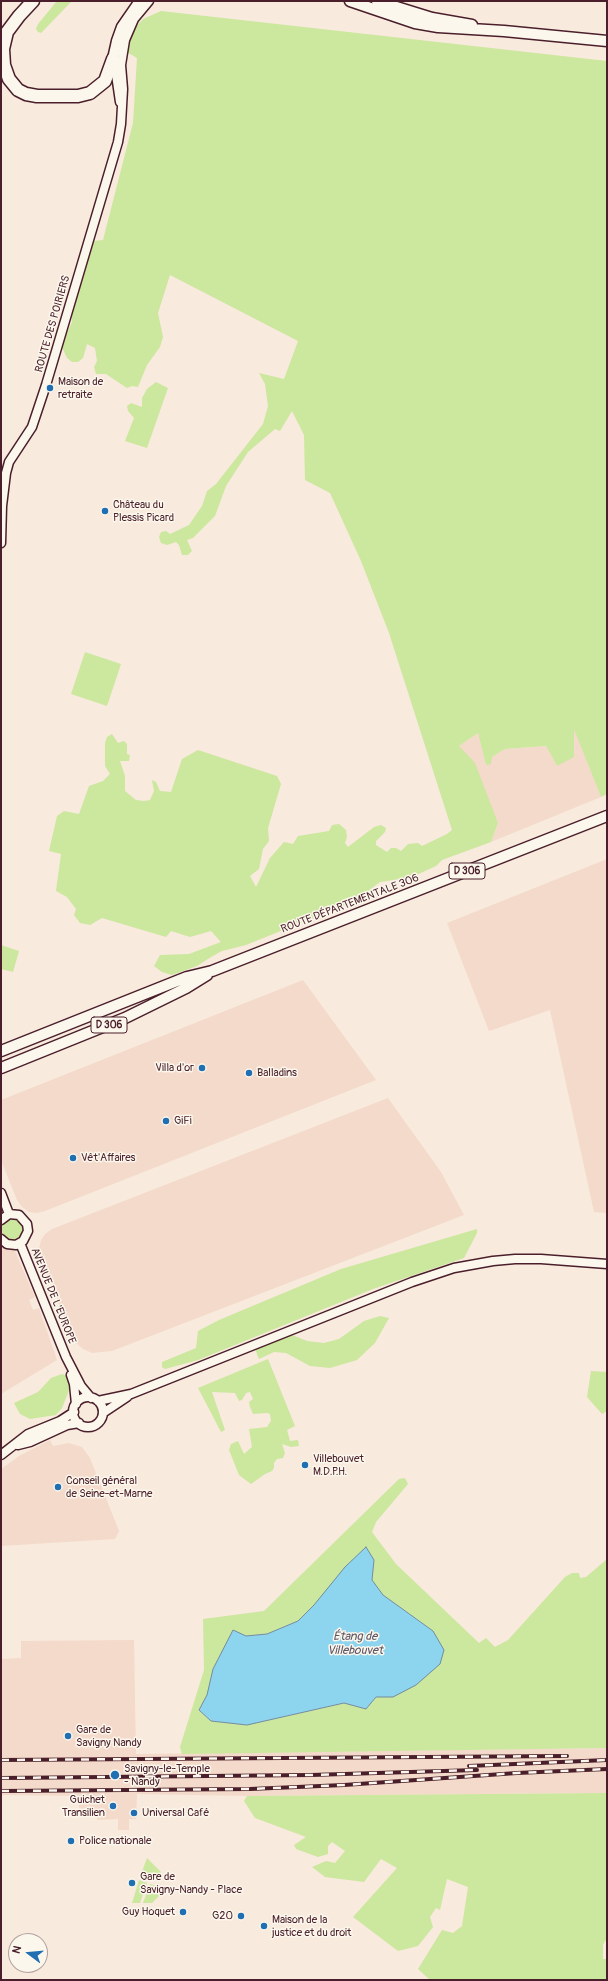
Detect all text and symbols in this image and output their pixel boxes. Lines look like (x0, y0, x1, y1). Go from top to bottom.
street label: ROUTE DES POIRIERS (33, 274, 73, 374)
place label: Maison de retraite (58, 375, 103, 401)
marker: Maison de retraite (45, 383, 55, 393)
place label: Château du Plessis Picard (113, 498, 174, 524)
marker: Château du Plessis Picard (100, 506, 110, 516)
road number: D 306 (449, 863, 485, 879)
street label: ROUTE DÉPARTEMENTALE 306 (279, 872, 421, 936)
road number: D 306 (91, 1017, 127, 1033)
place label: Villa d'or (155, 1061, 194, 1075)
marker: Villa d'or (197, 1063, 207, 1073)
place label: Balladins (257, 1066, 297, 1080)
marker: Balladins (244, 1068, 254, 1078)
place label: GiFi (174, 1114, 192, 1128)
marker: GiFi (161, 1116, 171, 1126)
place label: Vêt'Affaires (81, 1151, 136, 1165)
marker: Vêt'Affaires (68, 1153, 78, 1163)
street label: AVENUE DE L'EUROPE (28, 1246, 78, 1346)
place label: Villebouvet M.D.P.H. (313, 1452, 364, 1478)
marker: Villebouvet M.D.P.H. (300, 1460, 310, 1470)
place label: Conseil général de Seine-et-Marne (66, 1474, 152, 1500)
marker: Conseil général de Seine-et-Marne (53, 1482, 63, 1492)
water label: Étang de Villebouvet (327, 1630, 383, 1658)
place label: Gare de Savigny Nandy (76, 1723, 142, 1749)
marker: Gare de Savigny Nandy (63, 1731, 73, 1741)
place label: Savigny-le-Temple - Nandy (124, 1762, 210, 1788)
marker: Savigny-le-Temple - Nandy (109, 1769, 121, 1781)
place label: Guichet Transilien (62, 1793, 105, 1819)
marker: Guichet Transilien (108, 1801, 118, 1811)
place label: Universal Café (142, 1806, 209, 1820)
marker: Universal Café (129, 1808, 139, 1818)
place label: Police nationale (79, 1834, 152, 1848)
marker: Police nationale (66, 1836, 76, 1846)
place label: Gare de Savigny-Nandy - Place (140, 1870, 242, 1896)
marker: Gare de Savigny-Nandy - Place (127, 1878, 137, 1888)
place label: Guy Hoquet (122, 1905, 175, 1919)
marker: Guy Hoquet (178, 1907, 188, 1917)
place label: G20 (212, 1909, 233, 1923)
marker: G20 (236, 1911, 246, 1921)
place label: Maison de la justice et du droit (272, 1913, 351, 1939)
marker: Maison de la justice et du droit (259, 1921, 269, 1931)
north arrow (8, 1933, 48, 1973)
text: N (10, 1944, 24, 1955)

